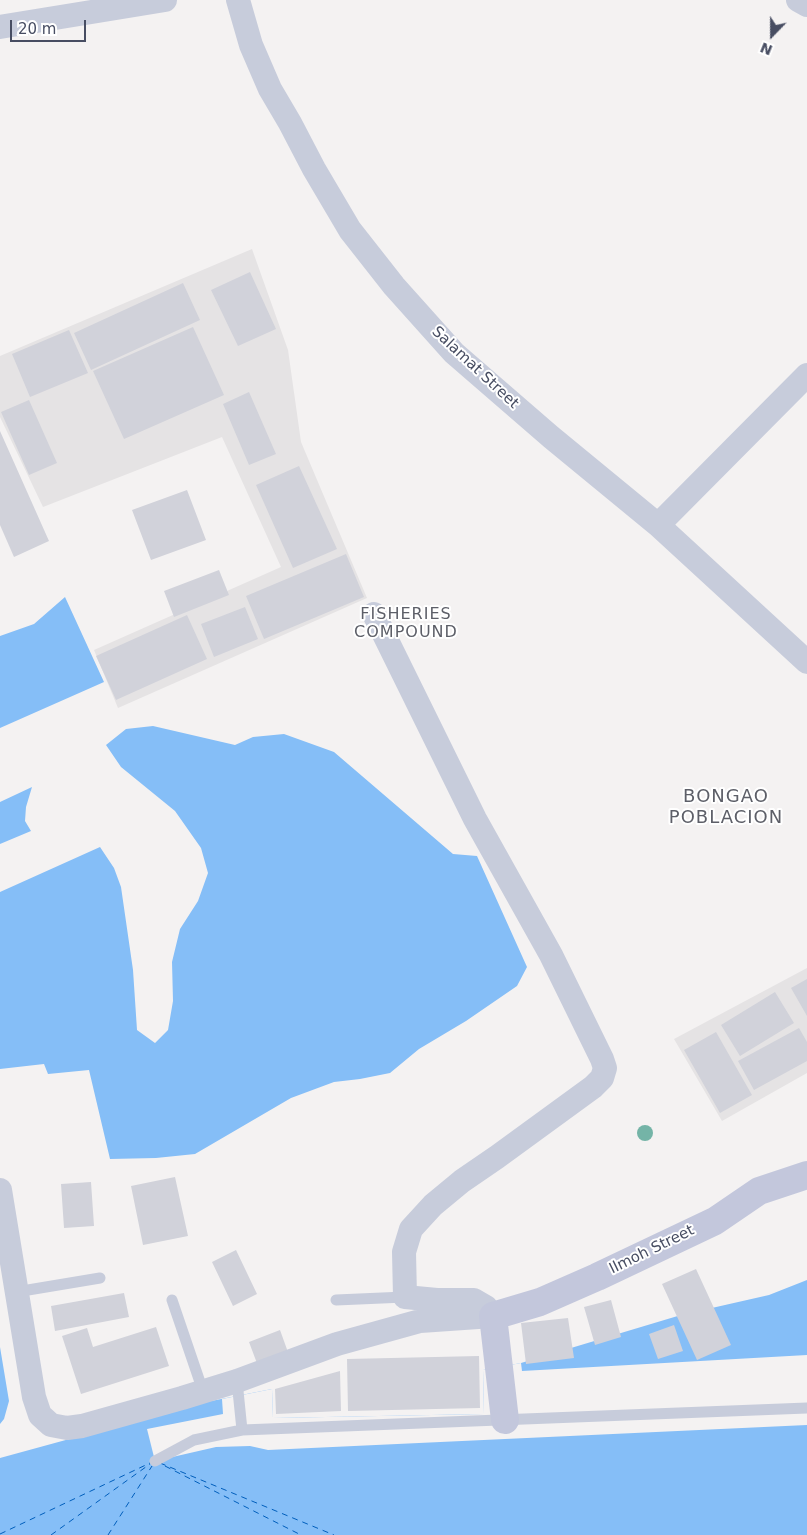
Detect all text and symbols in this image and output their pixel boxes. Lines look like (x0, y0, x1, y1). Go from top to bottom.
scale bar (12, 10, 89, 42)
north arrow (747, 10, 797, 60)
text: 20 m (18, 20, 56, 38)
text: N (758, 39, 775, 59)
street label: Salamat Street (428, 323, 522, 413)
district label: FISHERIES COMPOUND (353, 605, 459, 643)
district label: BONGAO POBLACION (668, 786, 784, 829)
street label: Ilmoh Street (607, 1222, 697, 1278)

